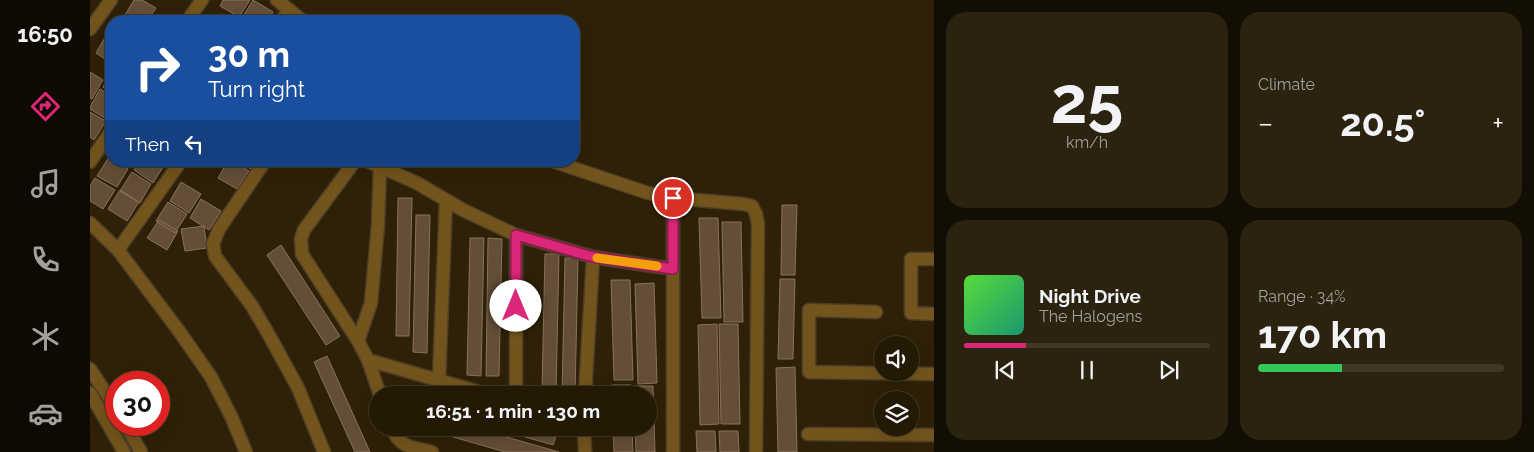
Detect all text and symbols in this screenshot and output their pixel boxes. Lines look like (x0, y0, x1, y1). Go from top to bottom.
text: 16:50 (17, 21, 73, 47)
text: 30 m (208, 34, 290, 75)
icon: right (125, 35, 190, 100)
text: 25 (1051, 62, 1123, 138)
text: Climate (1258, 75, 1315, 94)
text: Turn right (208, 76, 305, 102)
icon: directions (28, 89, 63, 124)
text: 20.5° (1340, 100, 1425, 145)
text: − (1258, 107, 1273, 140)
text: + (1492, 107, 1504, 140)
icon: left (180, 130, 208, 158)
text: Then (125, 133, 170, 155)
text: km/h (1066, 133, 1108, 152)
icon: music (28, 166, 63, 201)
pin (652, 177, 694, 219)
icon: arrive (659, 184, 687, 212)
icon: phone (28, 242, 63, 277)
position arrow (489, 279, 541, 331)
text: Night Drive (1039, 285, 1141, 307)
text: Range · 34% (1258, 287, 1346, 306)
text: The Halogens (1039, 307, 1142, 326)
text: 170 km (1258, 312, 1387, 357)
icon: climate (28, 319, 63, 354)
map controls (874, 336, 919, 436)
button: sound (874, 336, 919, 381)
icon: previous (991, 356, 1019, 384)
icon: pause (1073, 356, 1101, 384)
icon: next (1155, 356, 1183, 384)
speed limit sign: 30 (105, 371, 170, 436)
button: layers (874, 391, 919, 436)
icon: car (28, 396, 63, 431)
text: 16:51 · 1 min · 130 m (426, 400, 600, 422)

